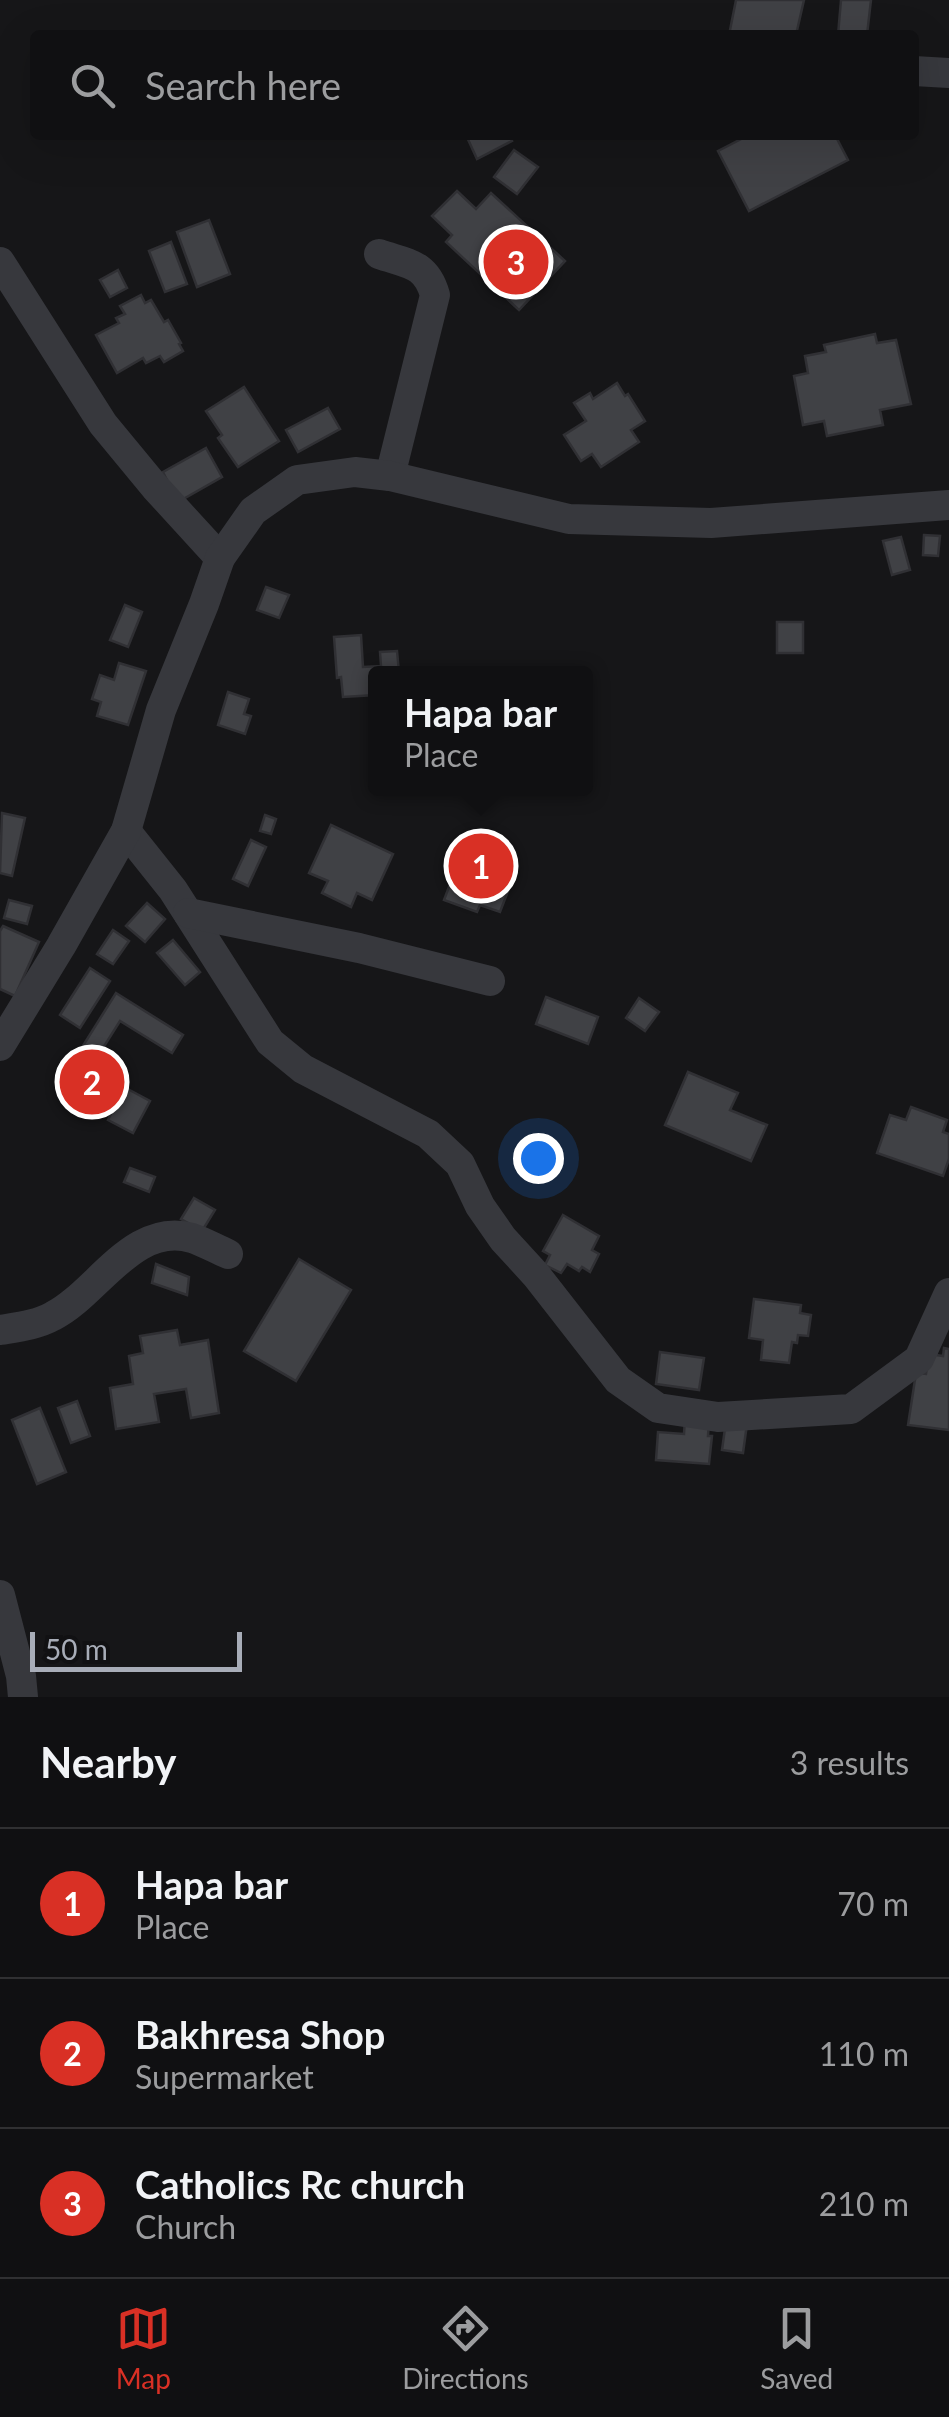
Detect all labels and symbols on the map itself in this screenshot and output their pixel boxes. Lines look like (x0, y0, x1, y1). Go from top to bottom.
pin: 3 (484, 224, 548, 300)
pin: 1 (448, 828, 514, 904)
pin: 2 (59, 1044, 124, 1120)
your location (513, 1133, 564, 1184)
scale bar (30, 1627, 242, 1672)

